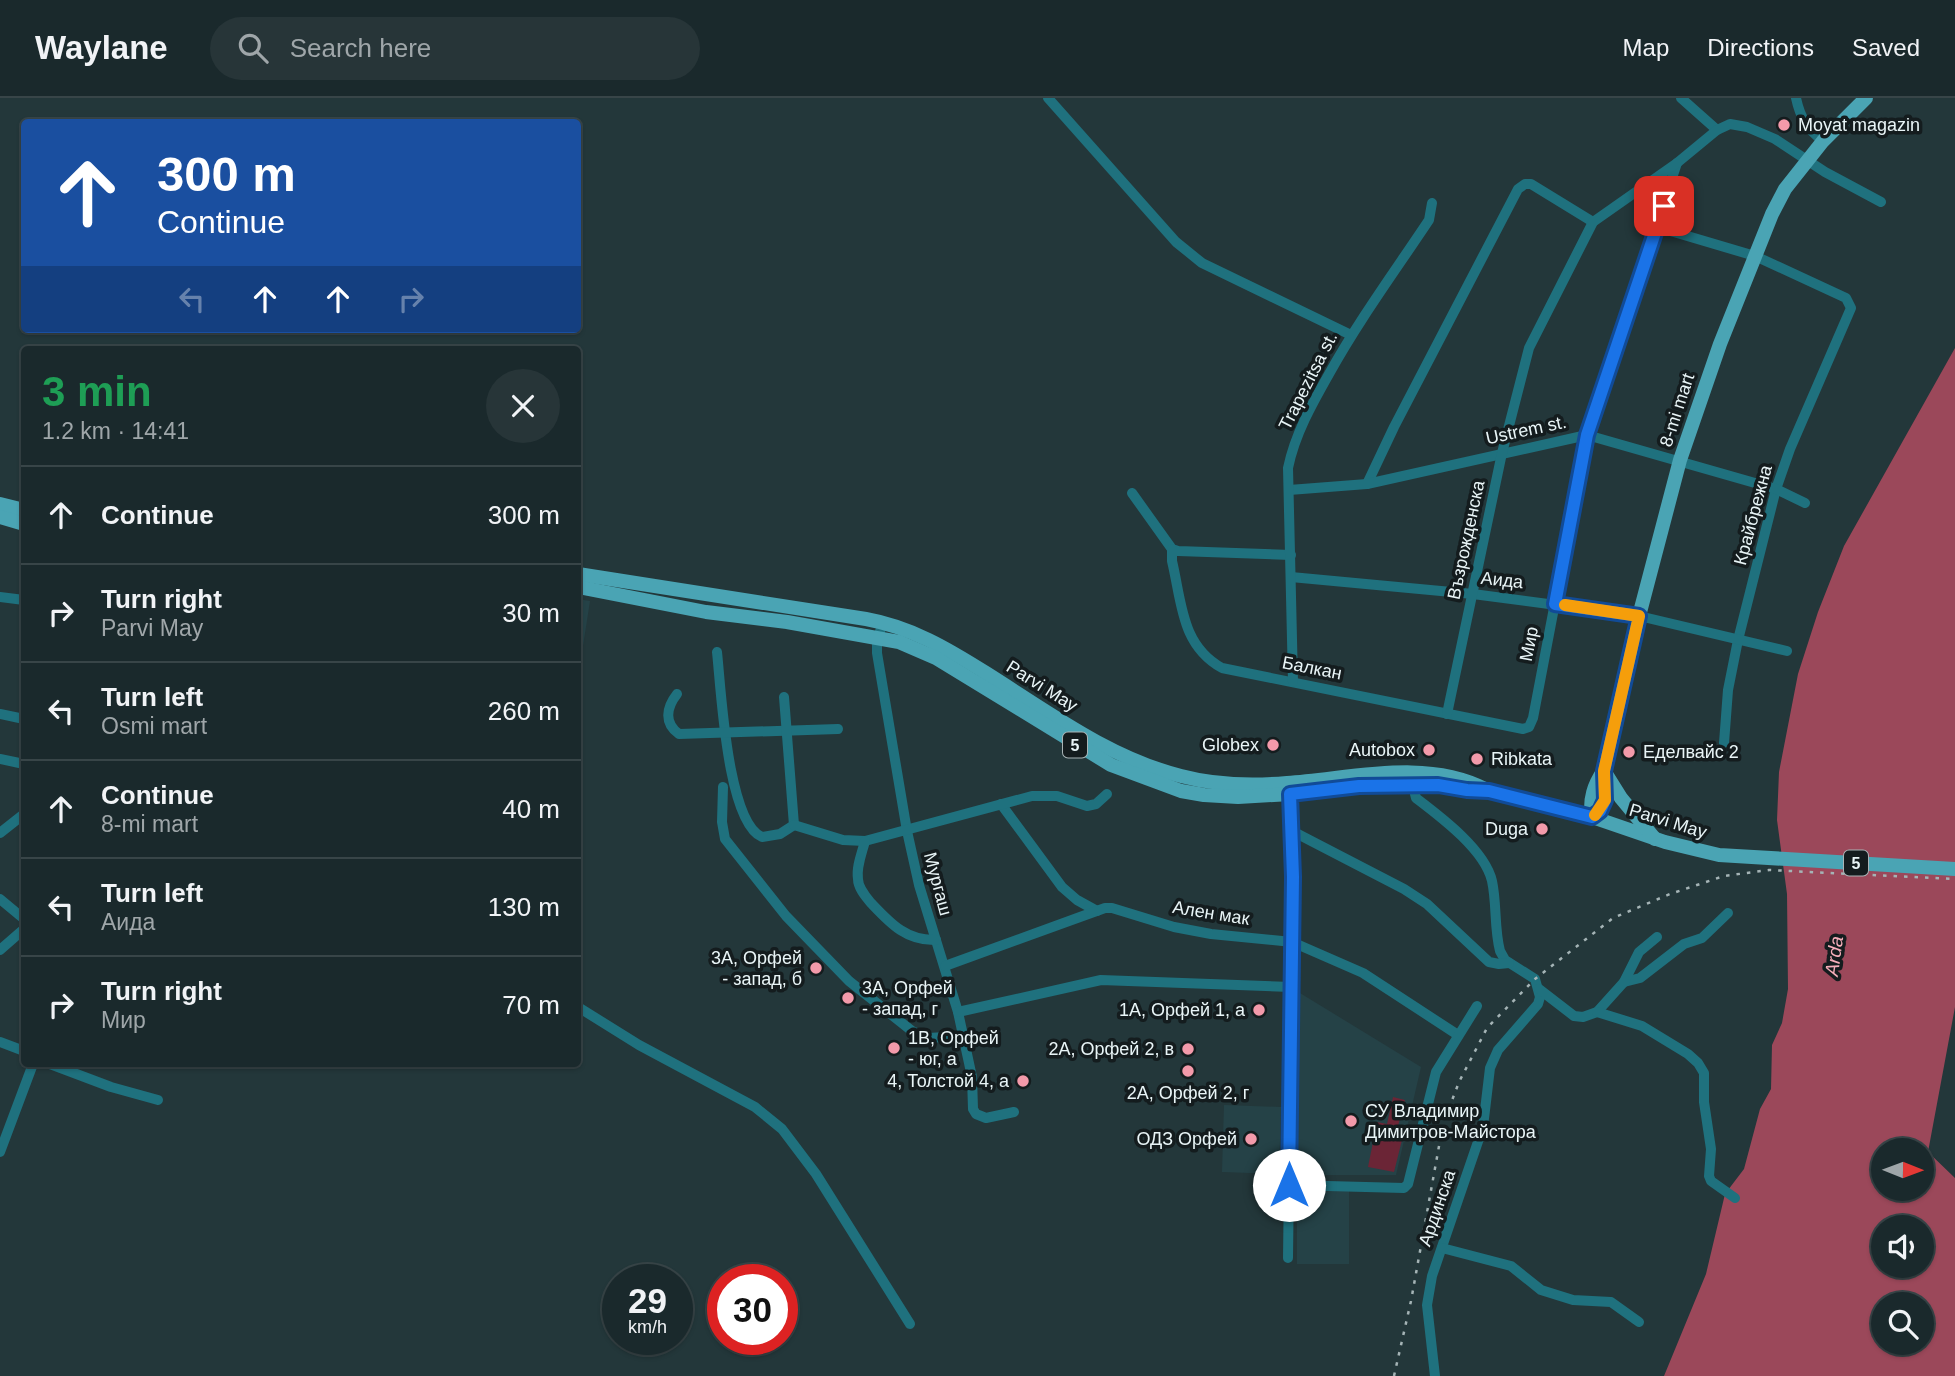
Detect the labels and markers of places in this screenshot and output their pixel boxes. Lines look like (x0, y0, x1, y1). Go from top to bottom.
place label: Moyat magazin (1798, 115, 1920, 135)
marker: Moyat magazin (1776, 117, 1792, 133)
pin (1634, 176, 1694, 236)
place label: Globex (1202, 735, 1259, 755)
marker: Globex (1265, 737, 1281, 753)
place label: Autobox (1349, 740, 1415, 760)
marker: Autobox (1421, 742, 1437, 758)
place label: Еделвайс 2 (1643, 742, 1739, 762)
marker: Еделвайс 2 (1621, 744, 1637, 760)
place label: Ribkata (1491, 749, 1553, 769)
marker: Ribkata (1469, 751, 1485, 767)
place label: Duga (1485, 819, 1529, 839)
marker: Duga (1534, 821, 1550, 837)
place label: 3А, Орфей - запад, б (711, 948, 802, 989)
marker: 3А, Орфей - запад, б (808, 960, 824, 976)
place label: 3А, Орфей - запад, г (862, 978, 953, 1019)
marker: 3А, Орфей - запад, г (840, 990, 856, 1006)
place label: 1А, Орфей 1, а (1119, 1000, 1246, 1020)
marker: 1А, Орфей 1, а (1251, 1002, 1267, 1018)
place label: 1В, Орфей - юг, а (908, 1028, 999, 1069)
place label: 2А, Орфей 2, в (1049, 1039, 1174, 1059)
marker: 1В, Орфей - юг, а (886, 1040, 902, 1056)
marker: 2А, Орфей 2, в (1180, 1041, 1196, 1057)
marker: 2А, Орфей 2, г (1180, 1063, 1196, 1079)
place label: 4, Толстой 4, а (887, 1071, 1010, 1091)
marker: 4, Толстой 4, а (1015, 1073, 1031, 1089)
place label: 2А, Орфей 2, г (1127, 1083, 1250, 1103)
place label: СУ Владимир Димитров-Майстора (1365, 1101, 1537, 1142)
marker: СУ Владимир Димитров-Майстора (1343, 1113, 1359, 1129)
place label: ОДЗ Орфей (1136, 1129, 1237, 1149)
marker: ОДЗ Орфей (1243, 1131, 1259, 1147)

